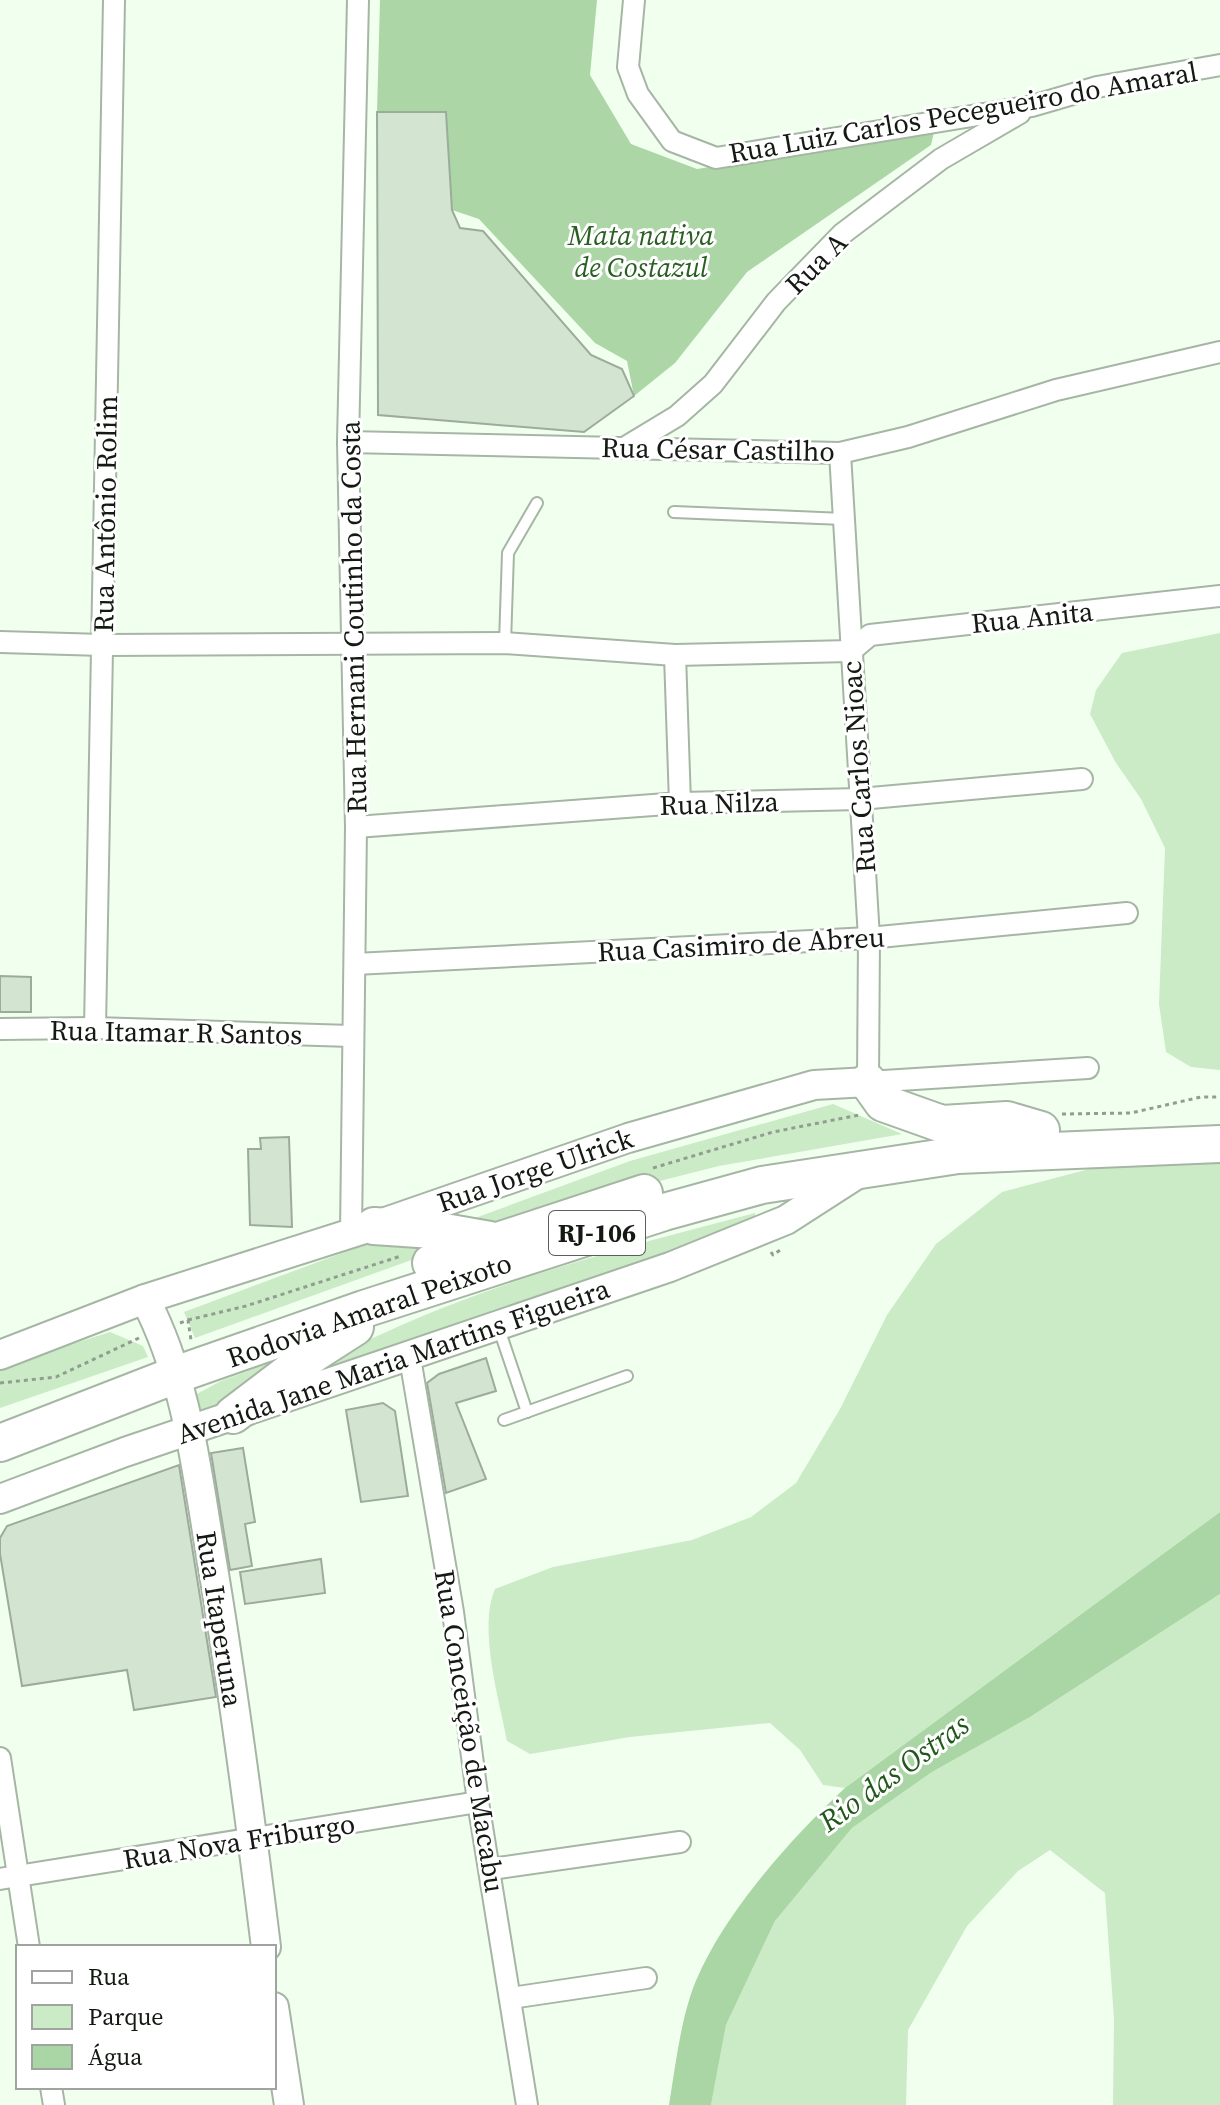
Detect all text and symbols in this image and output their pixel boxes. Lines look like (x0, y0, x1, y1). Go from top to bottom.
street label: Rua Luiz Carlos Pecegueiro do Amaral (726, 52, 1200, 172)
park label: Mata nativa de Costazul (567, 216, 714, 286)
street label: Rua A (777, 223, 856, 302)
street label: Rua Antônio Rolim (84, 395, 126, 633)
street label: Rua Hernani Coutinho da Costa (331, 420, 375, 814)
street label: Rua César Castilho (601, 428, 835, 470)
street label: Rua Anita (969, 592, 1096, 642)
street label: Rua Carlos Nioac (832, 659, 884, 875)
street label: Rua Nilza (659, 782, 780, 824)
street label: Rua Casimiro de Abreu (596, 917, 886, 971)
street label: Rua Itamar R Santos (49, 1011, 303, 1053)
street label: Rua Jorge Ulrick (432, 1119, 638, 1221)
road number: RJ-106 (549, 1211, 645, 1255)
street label: Rodovia Amaral Peixoto (222, 1243, 516, 1377)
street label: Avenida Jane Maria Martins Figueira (172, 1269, 615, 1453)
street label: Rua Itaperuna (187, 1528, 253, 1711)
street label: Rua Conceição de Macabu (426, 1567, 514, 1895)
water label: Rio das Ostras (810, 1704, 977, 1842)
street label: Rua Nova Friburgo (120, 1804, 358, 1878)
legend (16, 1945, 276, 2089)
text: Rua (88, 1960, 130, 1993)
text: Parque (88, 2000, 164, 2033)
text: Água (88, 2040, 143, 2073)

